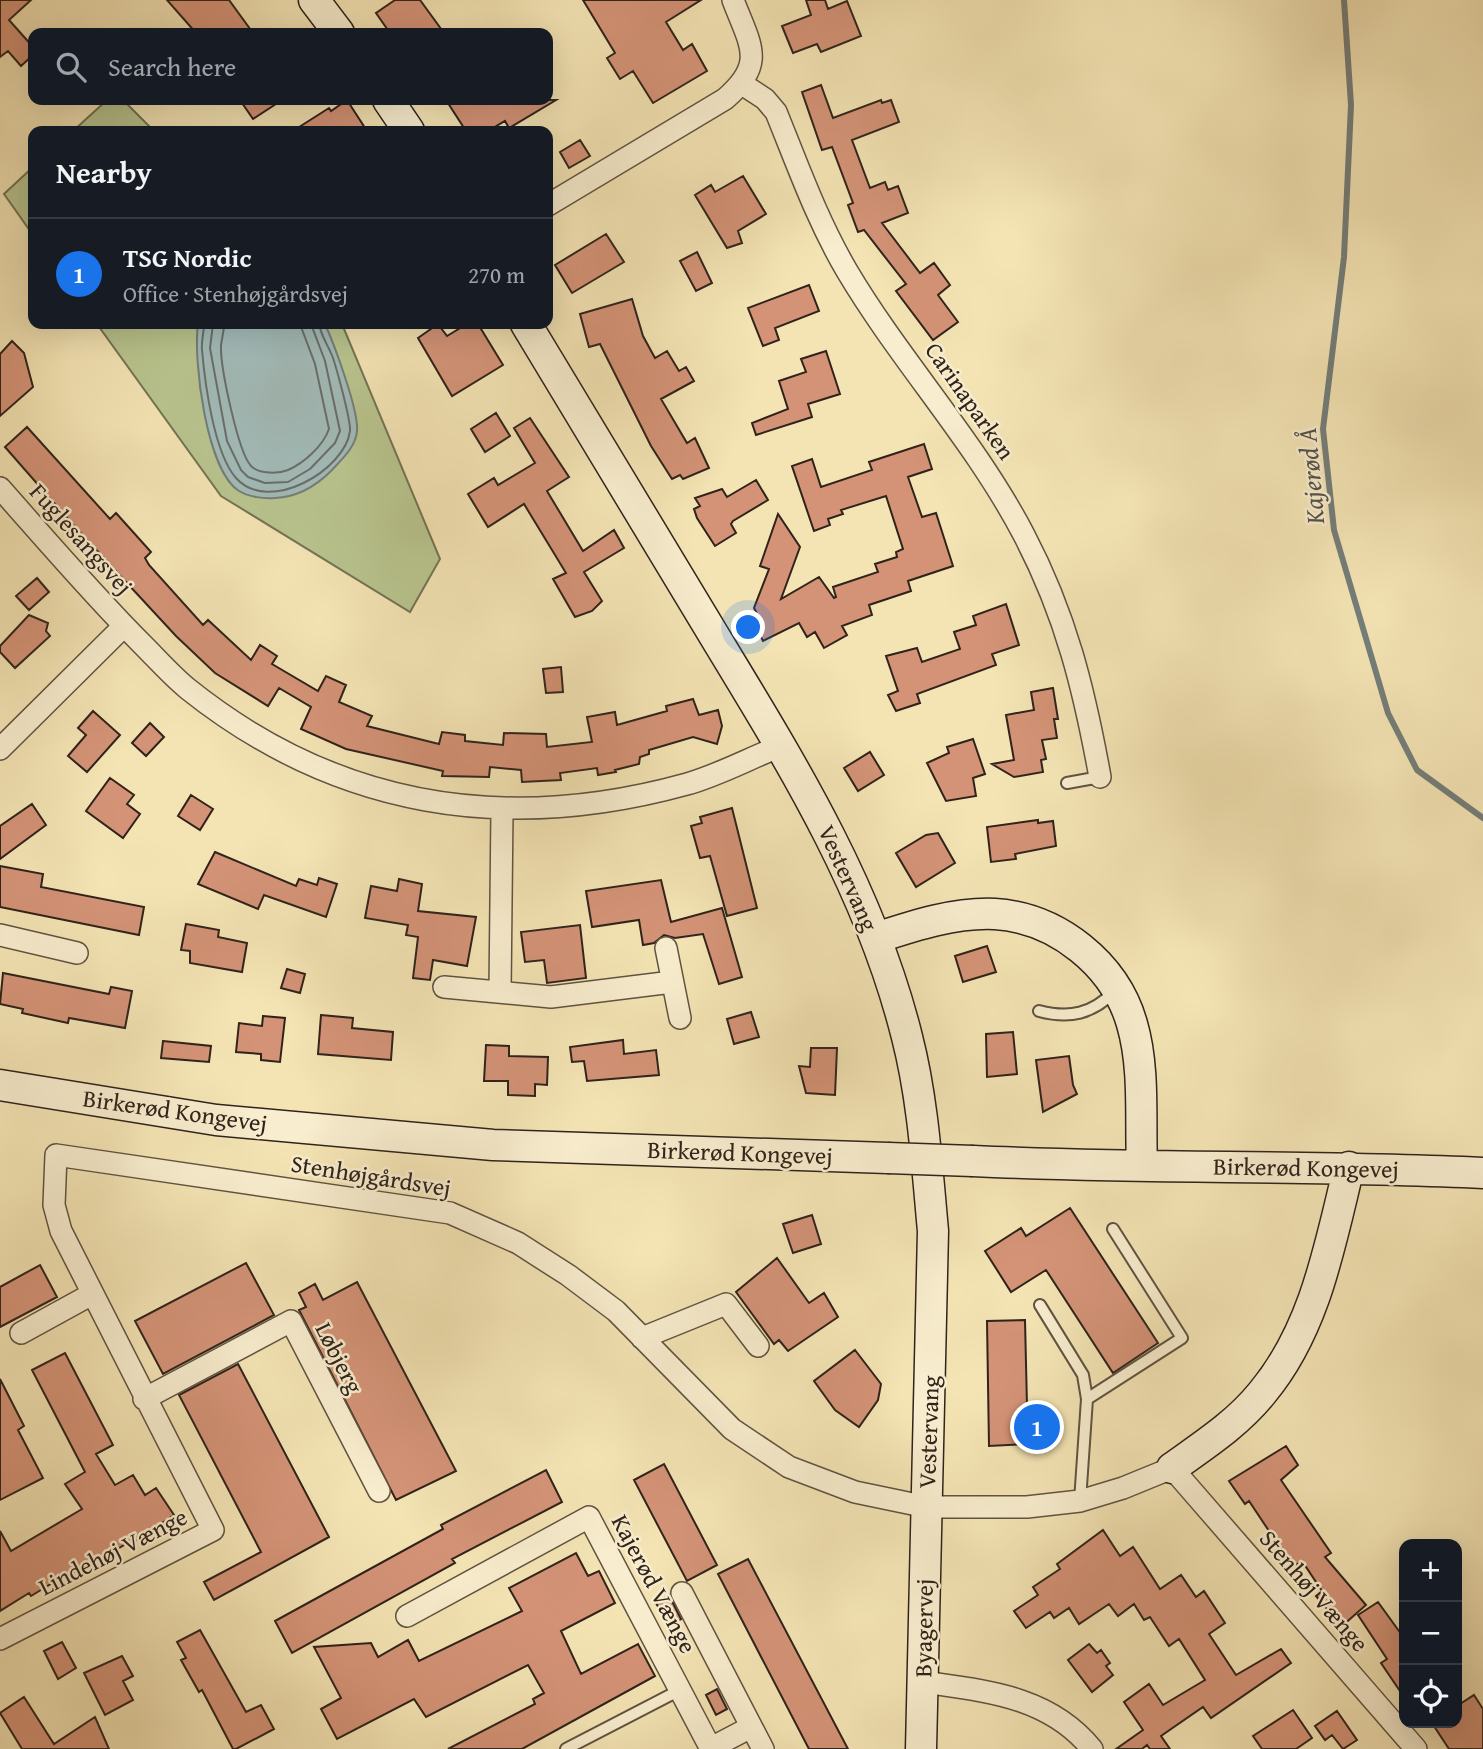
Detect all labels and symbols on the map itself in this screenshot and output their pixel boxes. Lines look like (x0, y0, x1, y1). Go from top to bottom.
street label: Carinaparken (917, 335, 1024, 467)
water label: Kajerød Å (1287, 426, 1334, 527)
street label: Fuglesangsvej (22, 475, 141, 602)
your location (731, 610, 765, 644)
street label: Vestervang (809, 819, 887, 937)
street label: Birkerød Kongevej (81, 1080, 269, 1141)
street label: Birkerød Kongevej (647, 1132, 833, 1173)
street label: Stenhøjgårdsvej (289, 1146, 454, 1205)
street label: Birkerød Kongevej (1213, 1148, 1399, 1187)
street label: Løbjerg (307, 1316, 372, 1400)
street label: Vestervang (909, 1375, 948, 1489)
pin: 1 (1014, 1401, 1060, 1453)
street label: Lindehøj Vænge (32, 1499, 193, 1604)
street label: Kajerød Vænge (603, 1508, 706, 1659)
street label: Stenhøj Vænge (1251, 1522, 1377, 1659)
street label: Byagervej (905, 1578, 942, 1678)

